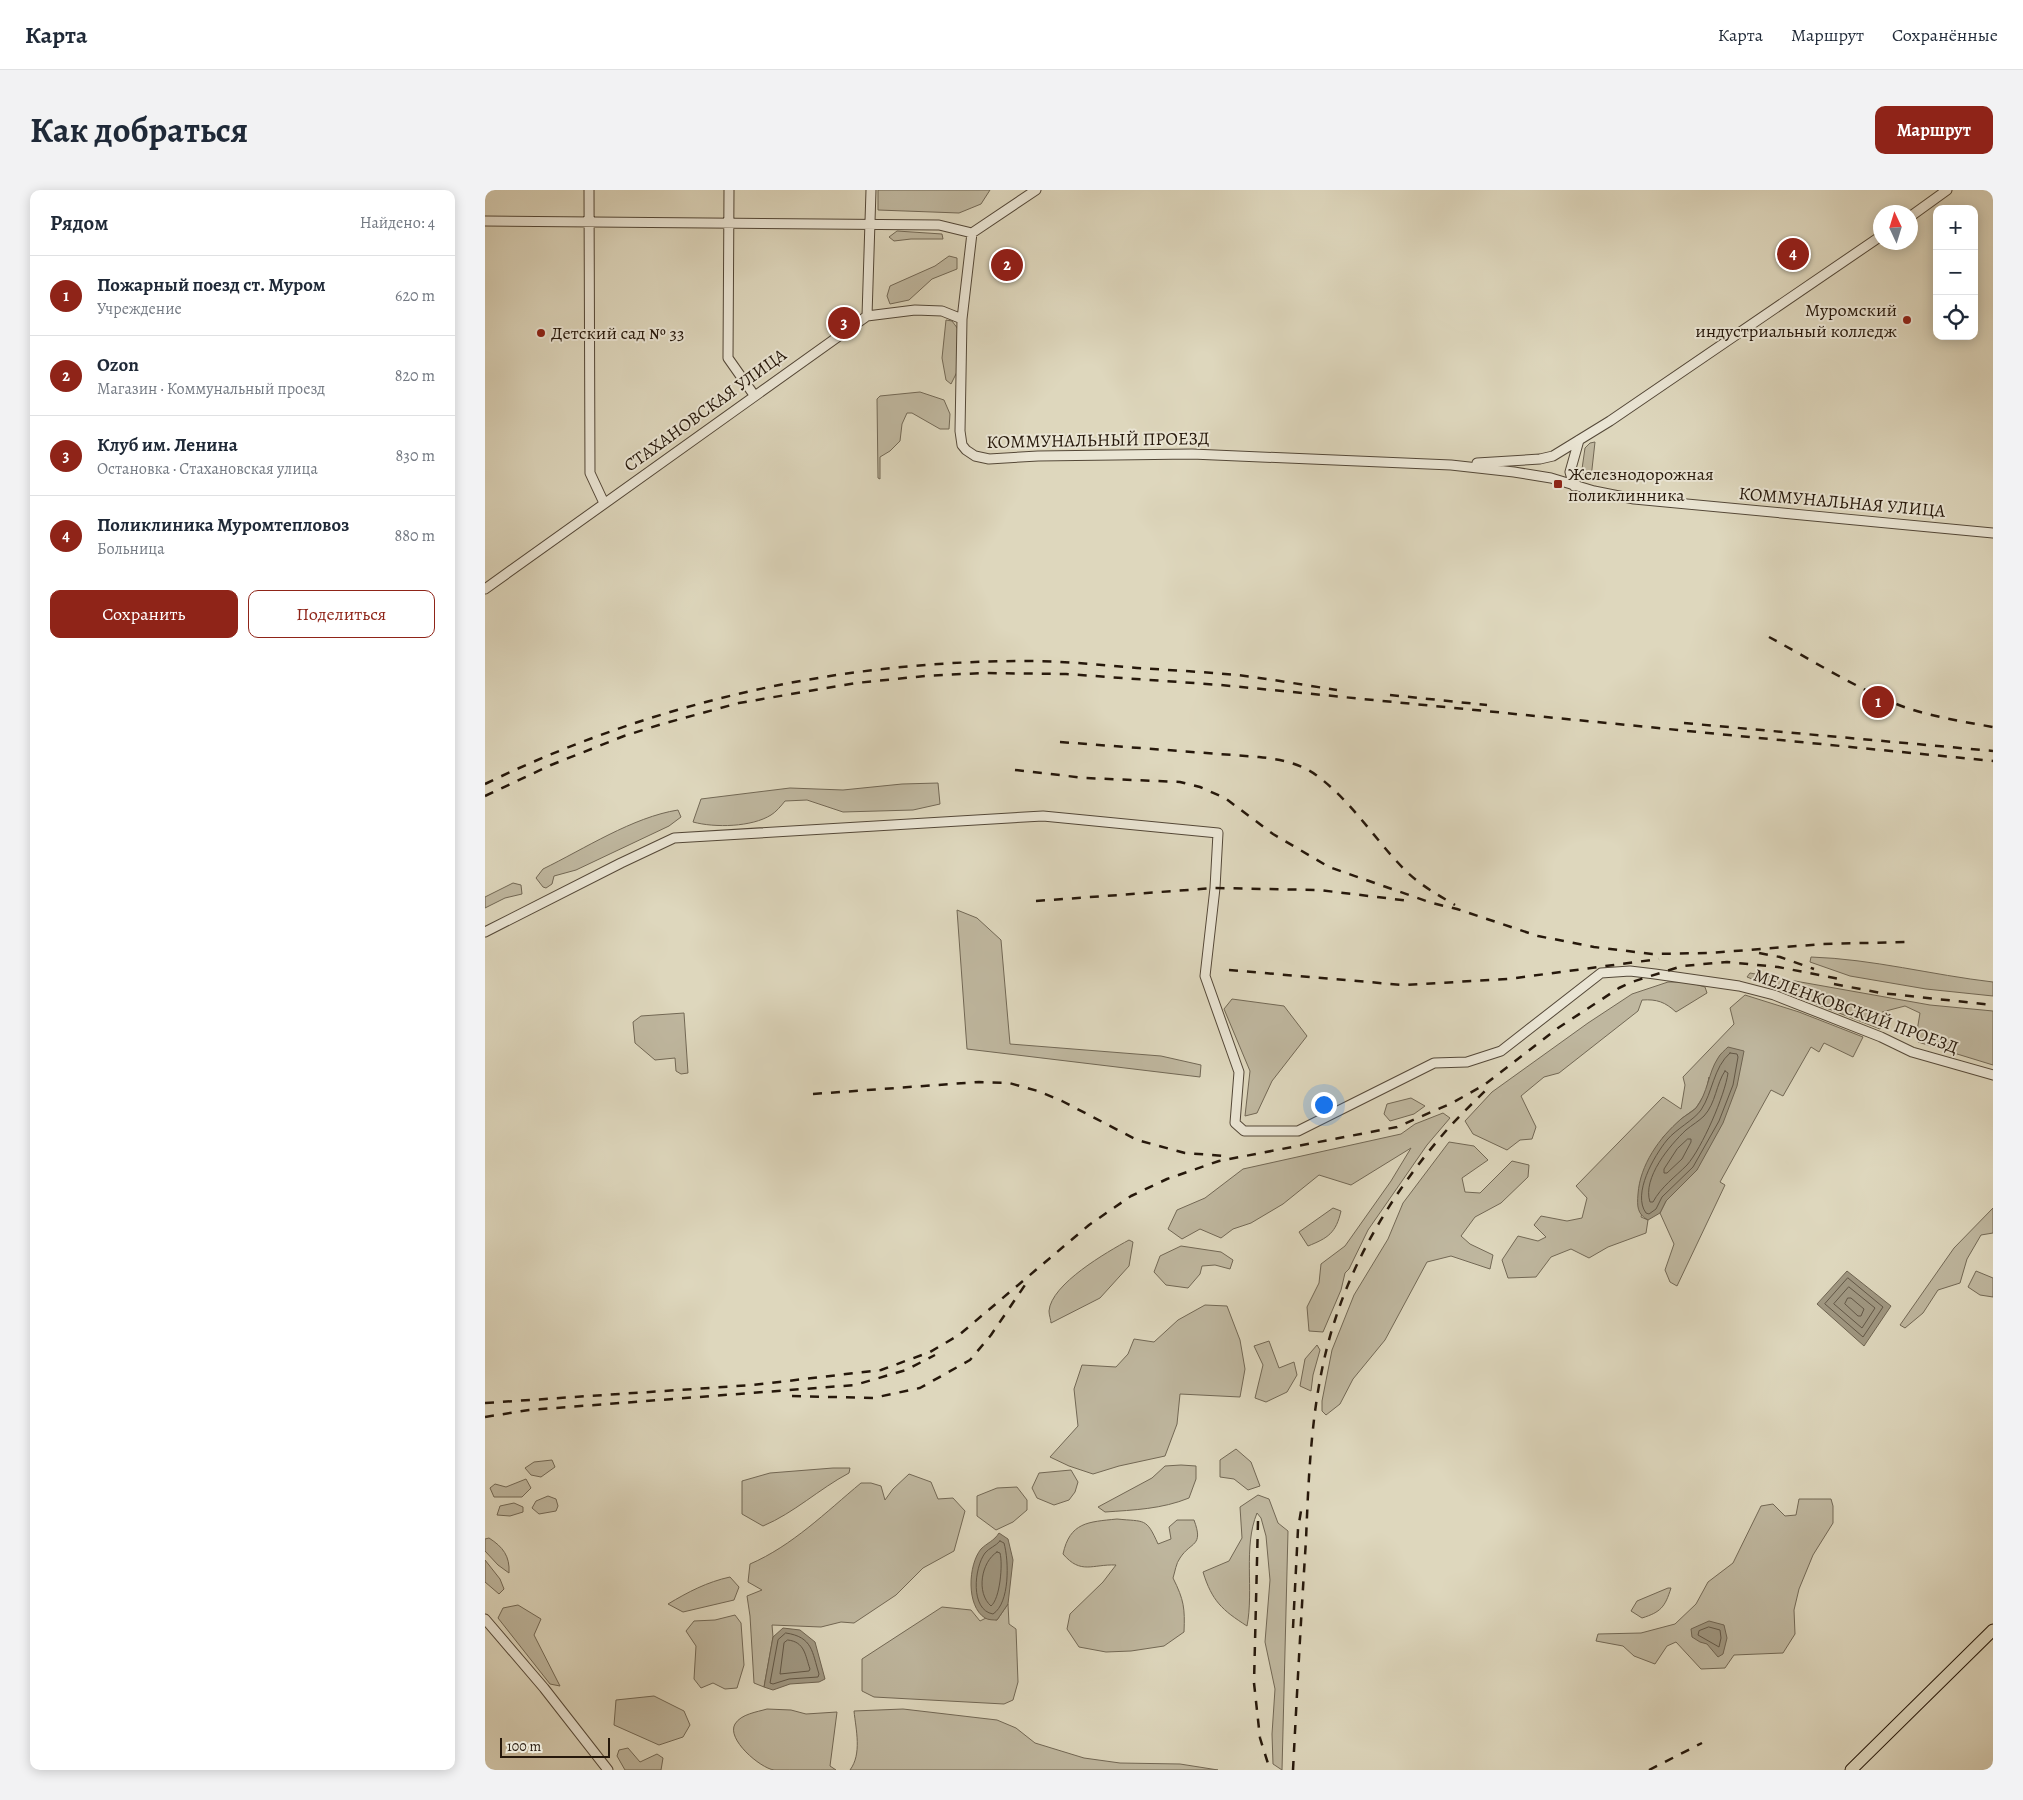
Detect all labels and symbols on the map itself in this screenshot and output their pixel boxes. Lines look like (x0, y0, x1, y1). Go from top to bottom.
north arrow (1873, 205, 1918, 250)
pin: 4 (1777, 235, 1809, 273)
pin: 2 (991, 246, 1023, 284)
place label: Муромский индустриальный колледж (1695, 298, 1897, 343)
pin: 3 (828, 304, 860, 342)
marker: Муромский индустриальный колледж (1901, 314, 1913, 326)
place label: Детский сад № 33 (551, 321, 685, 345)
marker: Детский сад № 33 (535, 327, 547, 339)
street label: СТАХАНОВСКАЯ УЛИЦА (619, 343, 792, 477)
street label: КОММУНАЛЬНЫЙ ПРОЕЗД (986, 426, 1210, 454)
place label: Железнодорожная поликлинника (1568, 462, 1714, 507)
marker: Железнодорожная поликлинника (1552, 478, 1564, 490)
street label: КОММУНАЛЬНАЯ УЛИЦА (1738, 481, 1947, 523)
pin: 1 (1862, 683, 1894, 721)
street label: МЕЛЕНКОВСКИЙ ПРОЕЗД (1750, 963, 1962, 1059)
your location (1311, 1092, 1337, 1118)
scale bar (500, 1735, 610, 1758)

